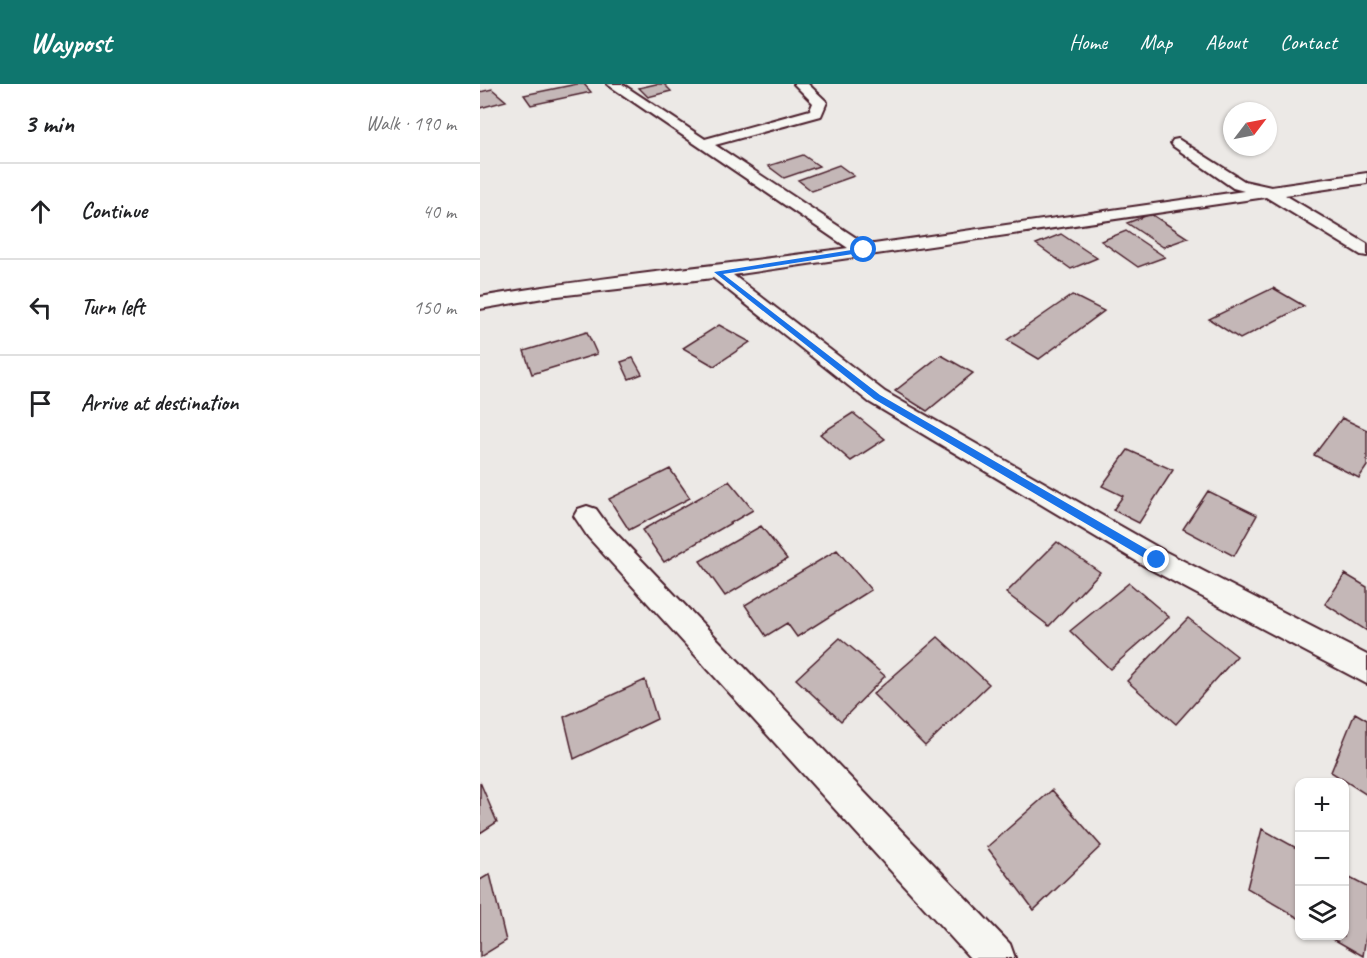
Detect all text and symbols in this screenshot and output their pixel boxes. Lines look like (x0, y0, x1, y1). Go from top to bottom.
text: Waypost (30, 25, 111, 60)
text: Home (1069, 29, 1107, 55)
text: Map (1140, 29, 1172, 55)
text: About (1205, 29, 1247, 55)
text: Contact (1280, 29, 1337, 55)
north arrow (1223, 102, 1277, 156)
text: 3 min (24, 107, 74, 140)
text: Walk · 190 m (366, 111, 456, 136)
icon: ahead (24, 195, 57, 228)
text: Continue (81, 197, 147, 225)
text: 40 m (422, 199, 456, 224)
route start (850, 236, 876, 262)
icon: left (24, 291, 57, 324)
text: Turn left (81, 293, 145, 321)
text: 150 m (413, 295, 456, 320)
icon: arrive (24, 387, 57, 420)
text: Arrive at destination (81, 389, 238, 417)
route end (1143, 546, 1169, 572)
map controls (1295, 778, 1349, 940)
button: + (1295, 778, 1349, 832)
button: − (1295, 832, 1349, 886)
button: layers (1295, 886, 1349, 940)

